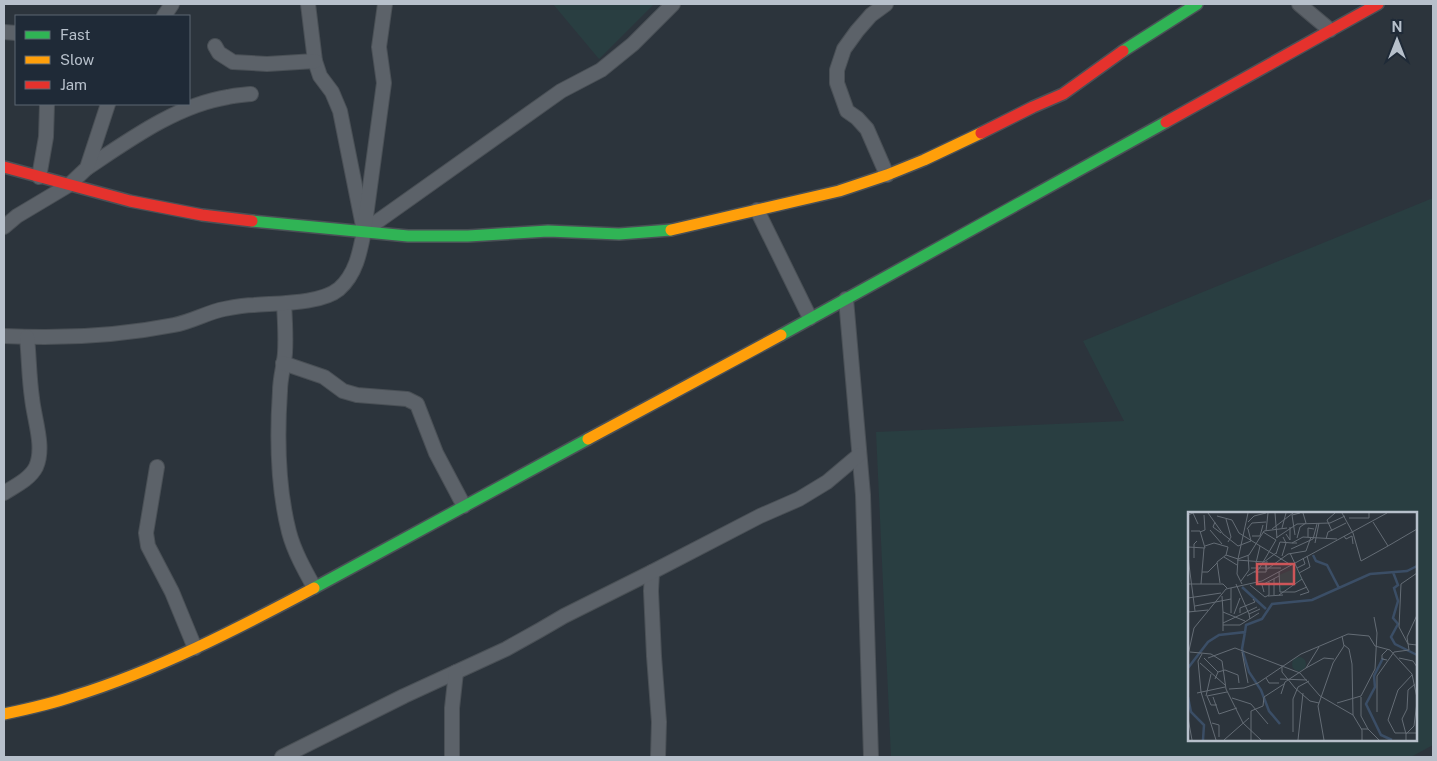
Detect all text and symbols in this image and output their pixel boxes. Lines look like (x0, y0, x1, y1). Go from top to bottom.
legend (15, 15, 190, 105)
north arrow (1372, 15, 1422, 65)
text: N (1392, 19, 1402, 35)
text: Fast (60, 26, 90, 43)
text: Slow (60, 51, 95, 68)
text: Jam (60, 76, 87, 93)
inset map (1188, 512, 1417, 741)

